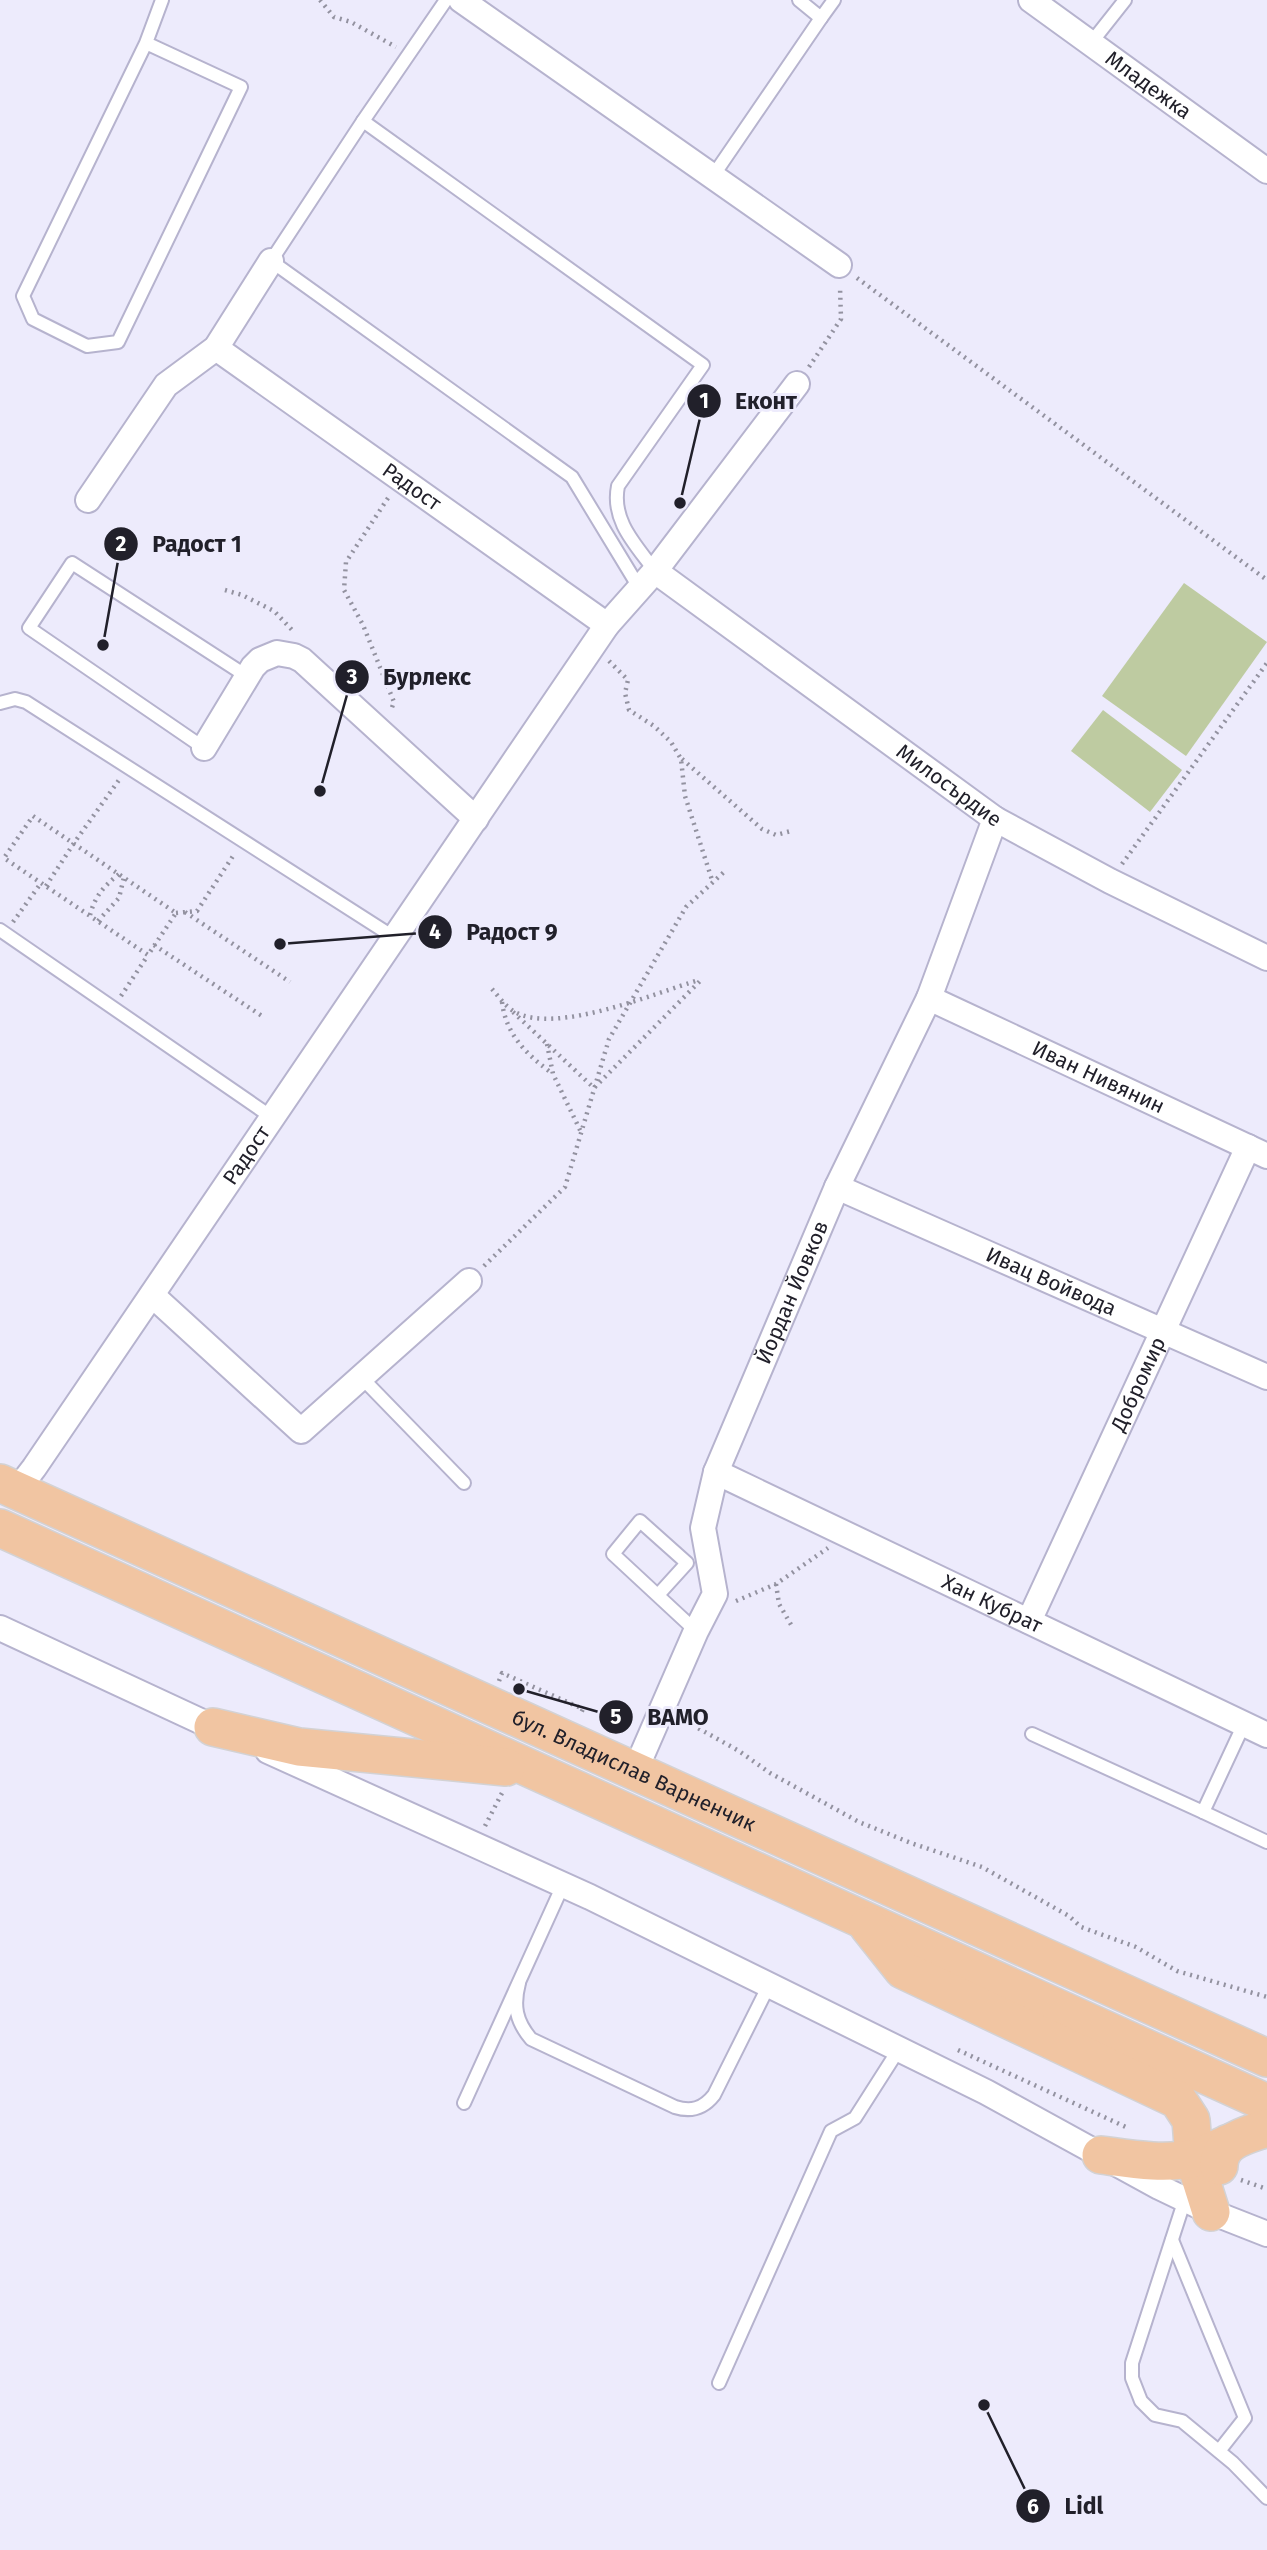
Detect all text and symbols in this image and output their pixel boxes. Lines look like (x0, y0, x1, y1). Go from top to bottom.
street label: Младежка (1100, 45, 1197, 125)
callout: Еконт (686, 379, 811, 423)
text: Еконт (735, 387, 797, 415)
text: 1 (699, 388, 709, 414)
street label: Радост (377, 457, 447, 517)
callout: Радост 1 (103, 522, 255, 566)
text: Радост 1 (152, 530, 242, 558)
text: 2 (116, 531, 127, 557)
callout: Бурлекс (334, 655, 485, 699)
text: Бурлекс (383, 663, 471, 691)
text: 3 (346, 664, 358, 690)
street label: Милосърдие (891, 738, 1007, 833)
callout: Радост 9 (417, 910, 572, 954)
text: Радост 9 (466, 918, 558, 946)
text: 4 (429, 919, 441, 945)
street label: Иван Нивянин (1028, 1035, 1169, 1119)
street label: Радост (217, 1120, 276, 1190)
street label: Йордан Йовков (750, 1217, 834, 1368)
street label: Ивац Войвода (982, 1241, 1120, 1322)
street label: Добромир (1105, 1333, 1171, 1436)
street label: Хан Кубрат (938, 1569, 1047, 1639)
callout: ВАМО (598, 1695, 722, 1739)
text: ВАМО (647, 1703, 709, 1731)
street label: бул. Владислав Варненчик (508, 1704, 760, 1837)
text: 5 (610, 1704, 622, 1730)
callout: Lidl (1015, 2484, 1117, 2528)
text: Lidl (1065, 2492, 1104, 2520)
text: 6 (1027, 2494, 1039, 2520)

